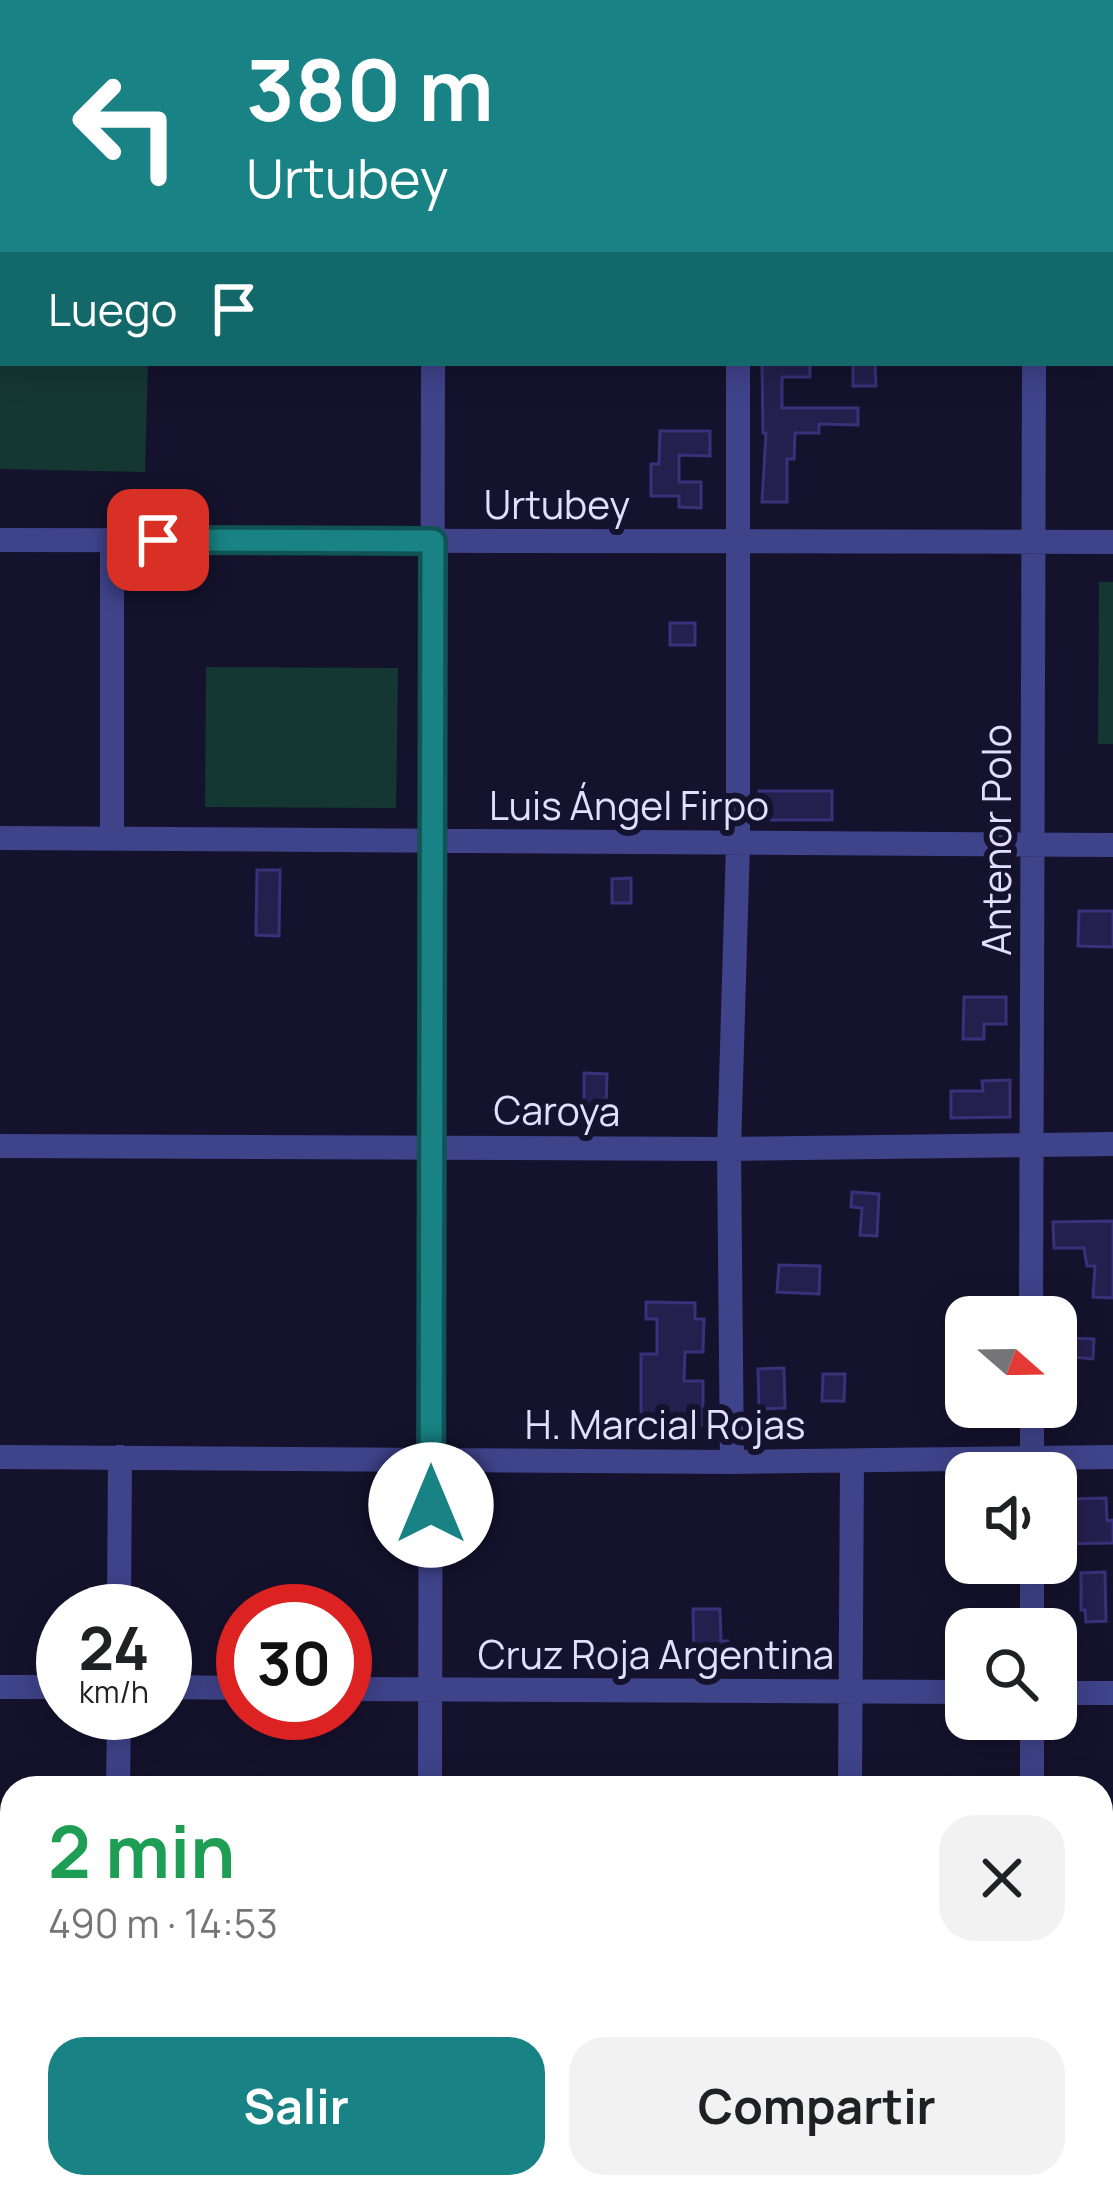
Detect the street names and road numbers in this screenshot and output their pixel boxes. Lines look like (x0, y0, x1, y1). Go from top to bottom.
street label: Urtubey (484, 477, 630, 531)
street label: Antenor Polo (969, 724, 1023, 956)
street label: Luis Ángel Firpo (489, 778, 769, 832)
street label: Caroya (493, 1082, 621, 1138)
street label: H. Marcial Rojas (525, 1397, 805, 1451)
street label: Cruz Roja Argentina (478, 1627, 834, 1681)

